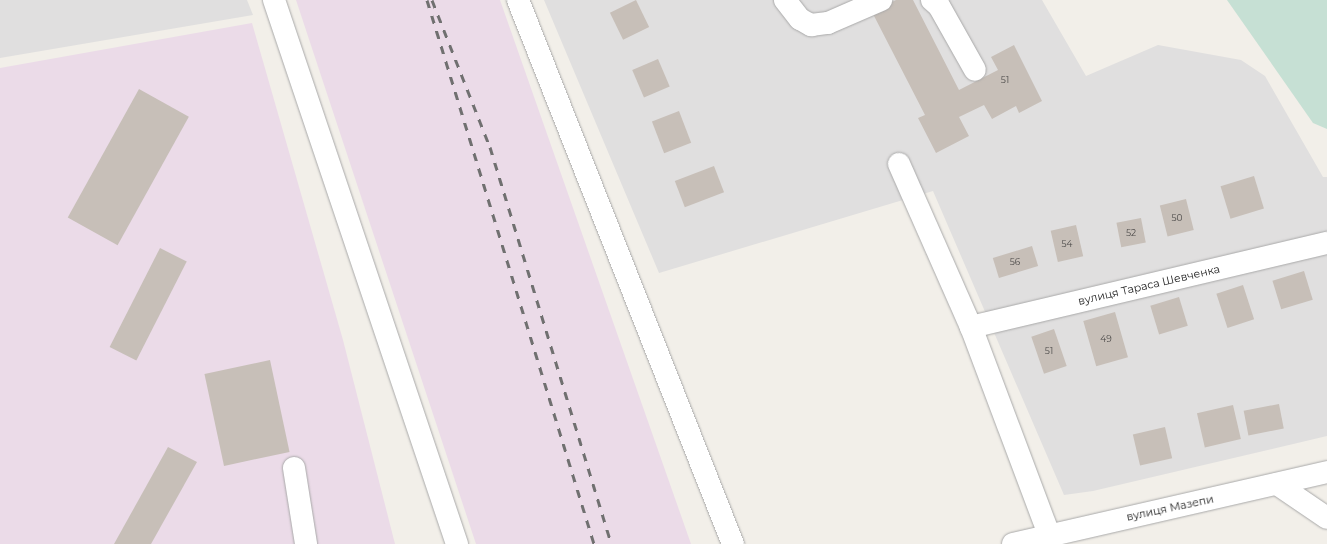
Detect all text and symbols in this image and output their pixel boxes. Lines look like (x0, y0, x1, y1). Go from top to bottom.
house number: 51 (1001, 75, 1009, 85)
house number: 50 (1171, 213, 1183, 223)
house number: 52 (1126, 228, 1136, 238)
house number: 54 (1061, 239, 1073, 249)
house number: 56 (1010, 257, 1020, 267)
street label: вулиця Тараса Шевченка (1077, 262, 1221, 308)
house number: 49 (1100, 334, 1112, 344)
house number: 51 (1045, 346, 1053, 356)
street label: вулиця Мазепи (1125, 492, 1215, 524)

